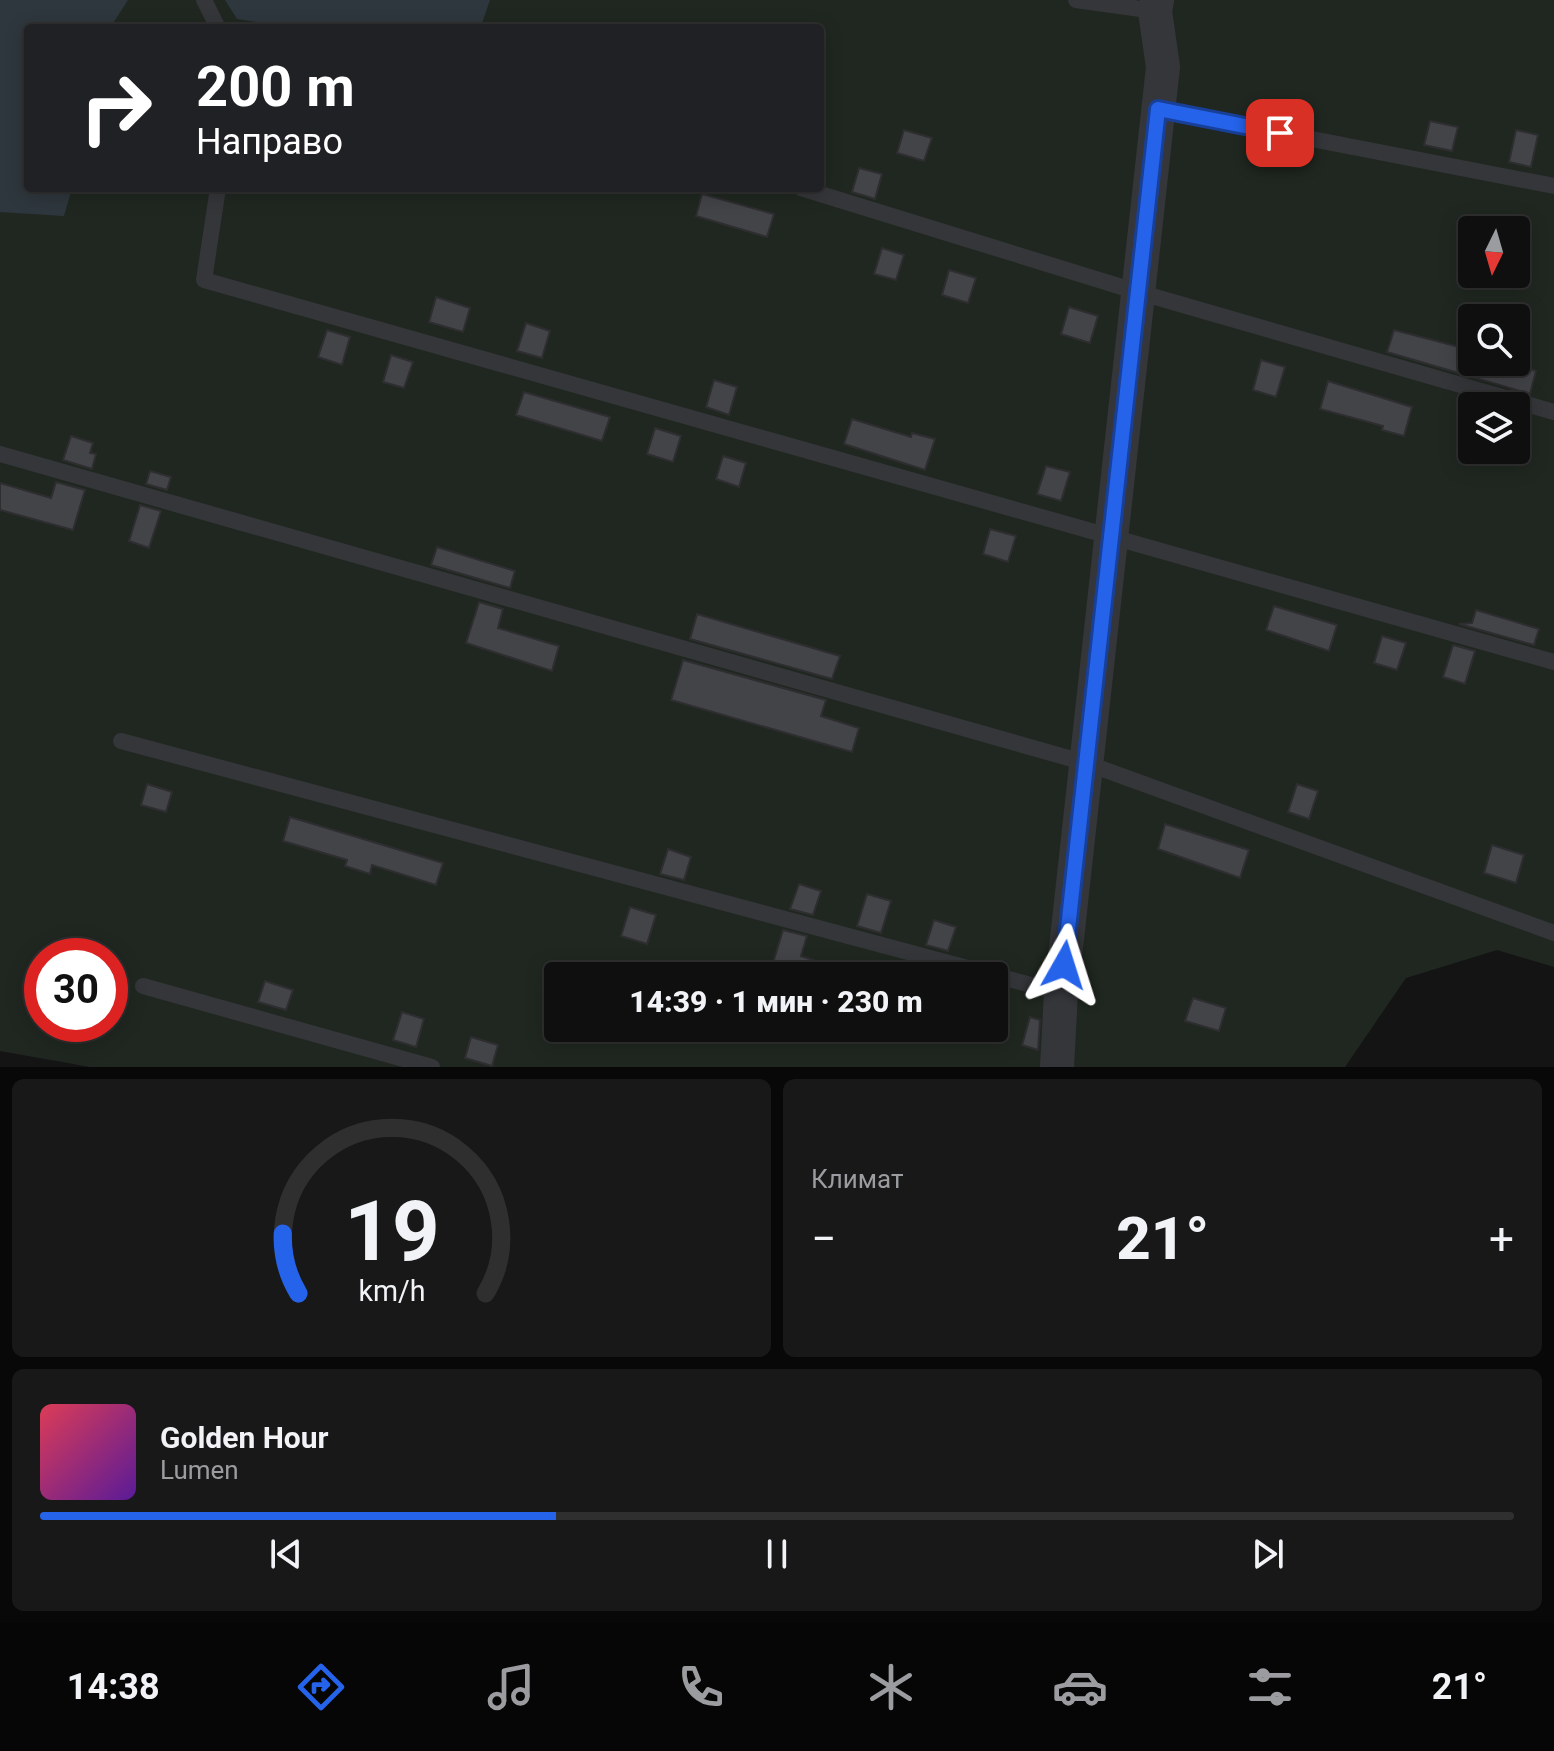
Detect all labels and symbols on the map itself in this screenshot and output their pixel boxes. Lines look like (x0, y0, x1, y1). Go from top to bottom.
pin (1246, 99, 1314, 167)
north arrow (1458, 216, 1530, 288)
position arrow (1022, 923, 1106, 1007)
speed limit sign: 30 (24, 938, 128, 1042)

